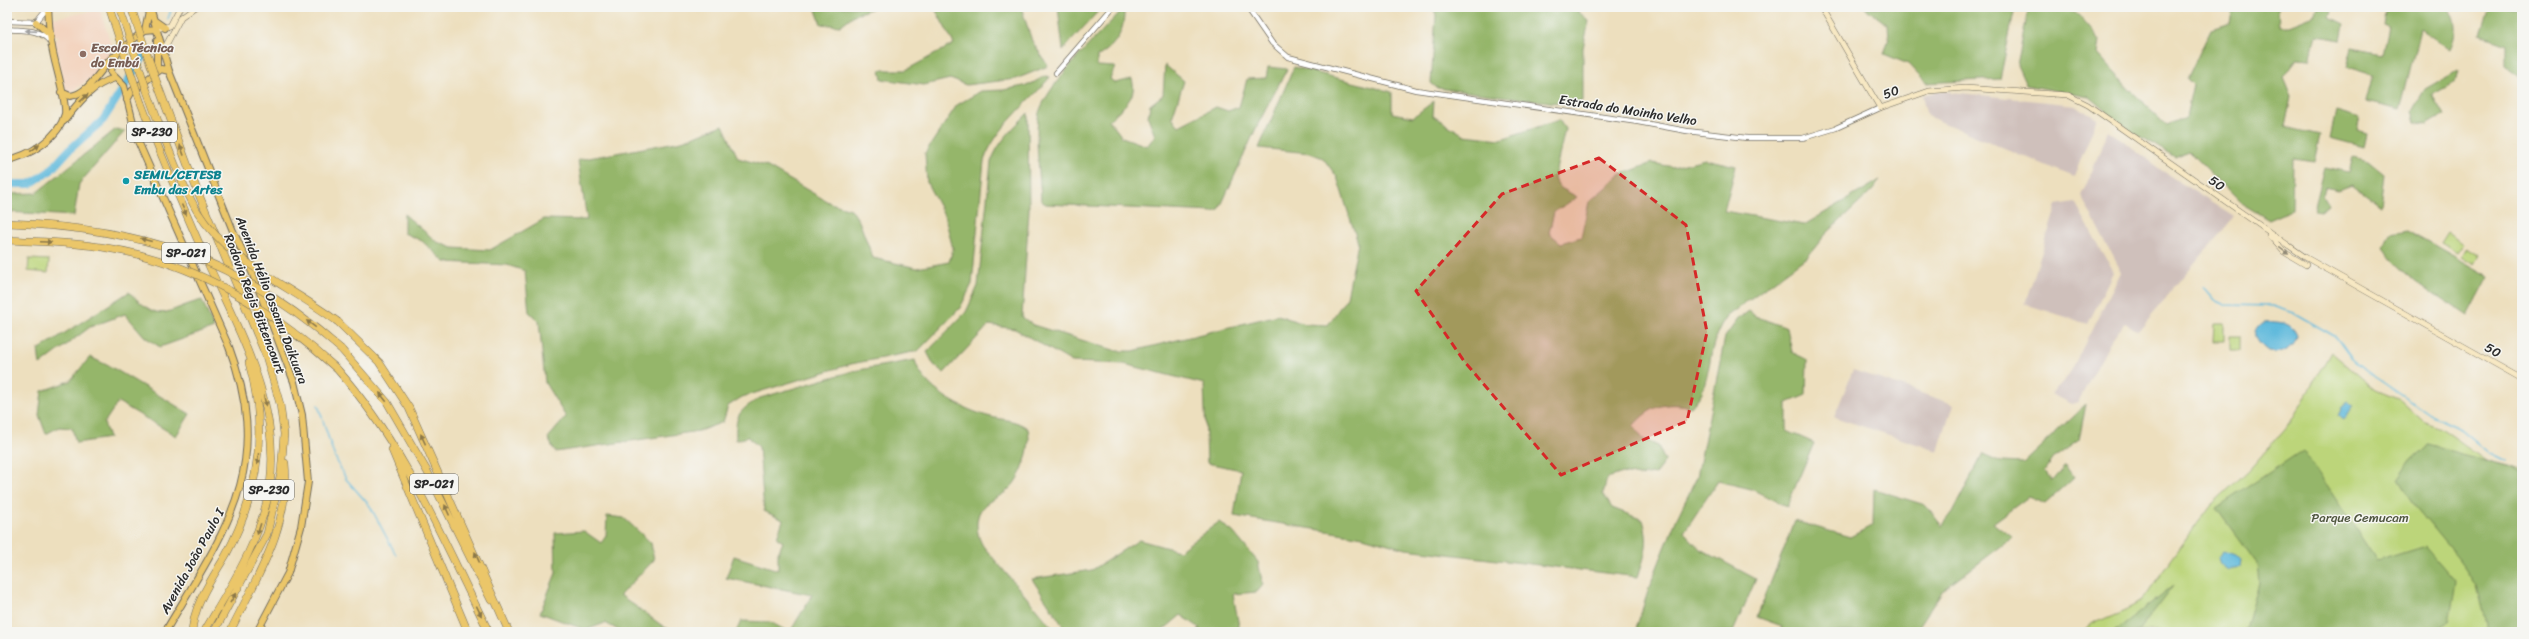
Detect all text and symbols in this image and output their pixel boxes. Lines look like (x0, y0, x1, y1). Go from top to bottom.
one-way arrow (25, 28, 37, 35)
place label: Escola Técnica do Embú (91, 36, 174, 74)
marker: Escola Técnica do Embú (78, 49, 88, 59)
street label: 50 (1880, 78, 1902, 106)
street label: Estrada do Moinho Velho (1557, 88, 1699, 132)
one-way arrow (79, 94, 88, 103)
road number: SP-230 (127, 122, 177, 142)
one-way arrow (30, 144, 41, 152)
one-way arrow (178, 144, 184, 156)
place label: SEMIL/CETESB Embu das Artes (133, 163, 224, 201)
street label: 50 (2204, 169, 2230, 197)
marker: SEMIL/CETESB Embu das Artes (121, 176, 131, 186)
one-way arrow (181, 205, 187, 216)
street label: Avenida Hélio Ossamu Daikuara (229, 212, 315, 388)
street label: Rodovia Régis Bittencourt (218, 230, 293, 378)
one-way arrow (140, 237, 152, 243)
one-way arrow (40, 239, 52, 246)
road number: SP-021 (162, 243, 210, 263)
one-way arrow (2279, 247, 2290, 255)
one-way arrow (305, 319, 316, 328)
street label: 50 (2480, 336, 2506, 364)
one-way arrow (378, 391, 387, 402)
one-way arrow (263, 395, 269, 407)
one-way arrow (420, 433, 426, 445)
one-way arrow (255, 453, 262, 465)
road number: SP-021 (410, 474, 458, 494)
road number: SP-230 (244, 480, 294, 500)
street label: Avenida João Paulo I (153, 503, 231, 619)
one-way arrow (444, 504, 450, 515)
park label: Parque Cemucam (2311, 506, 2409, 529)
one-way arrow (256, 523, 262, 535)
one-way arrow (474, 552, 480, 563)
one-way arrow (230, 592, 237, 604)
one-way arrow (476, 605, 482, 616)

